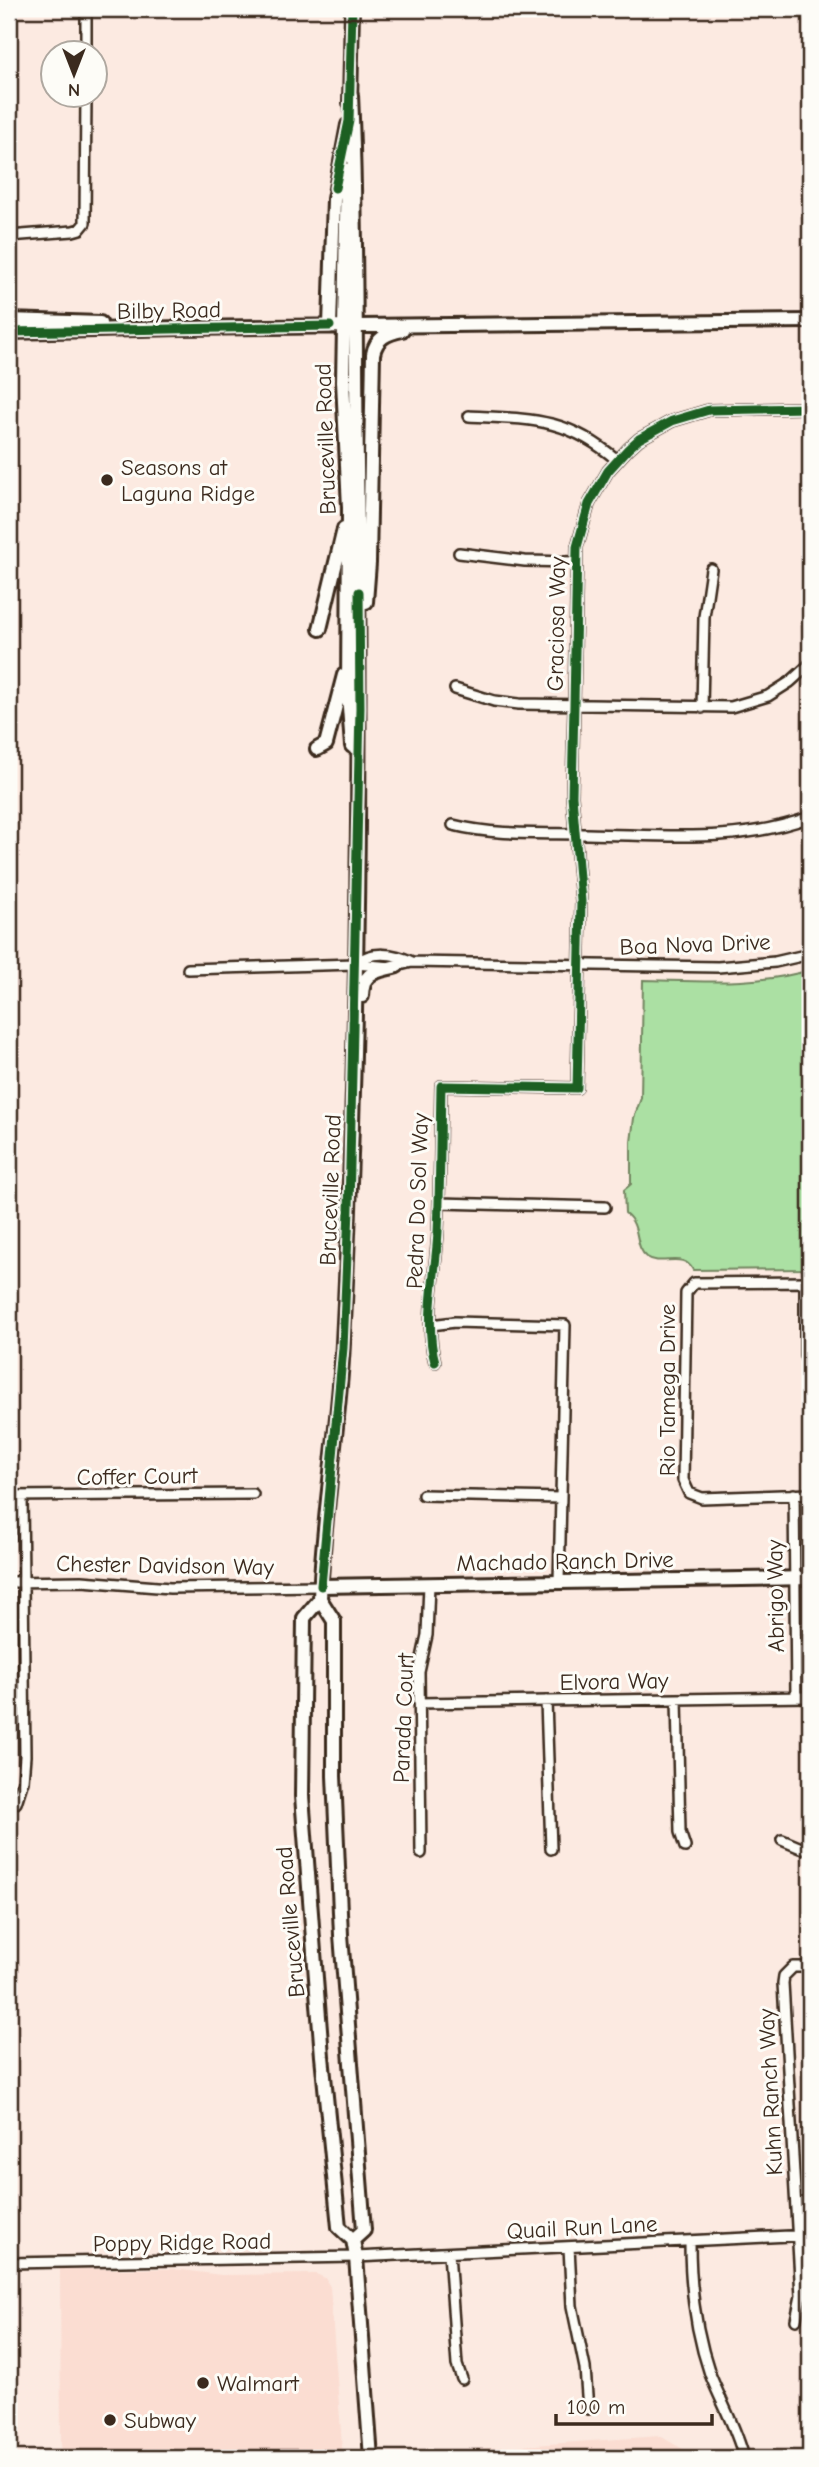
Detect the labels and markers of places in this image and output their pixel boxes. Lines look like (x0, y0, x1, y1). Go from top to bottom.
place label: Seasons at Laguna Ridge (121, 454, 255, 507)
marker: Seasons at Laguna Ridge (99, 472, 115, 488)
place label: Walmart (217, 2370, 300, 2397)
marker: Walmart (195, 2375, 211, 2391)
place label: Subway (124, 2407, 197, 2434)
marker: Subway (102, 2412, 118, 2428)

